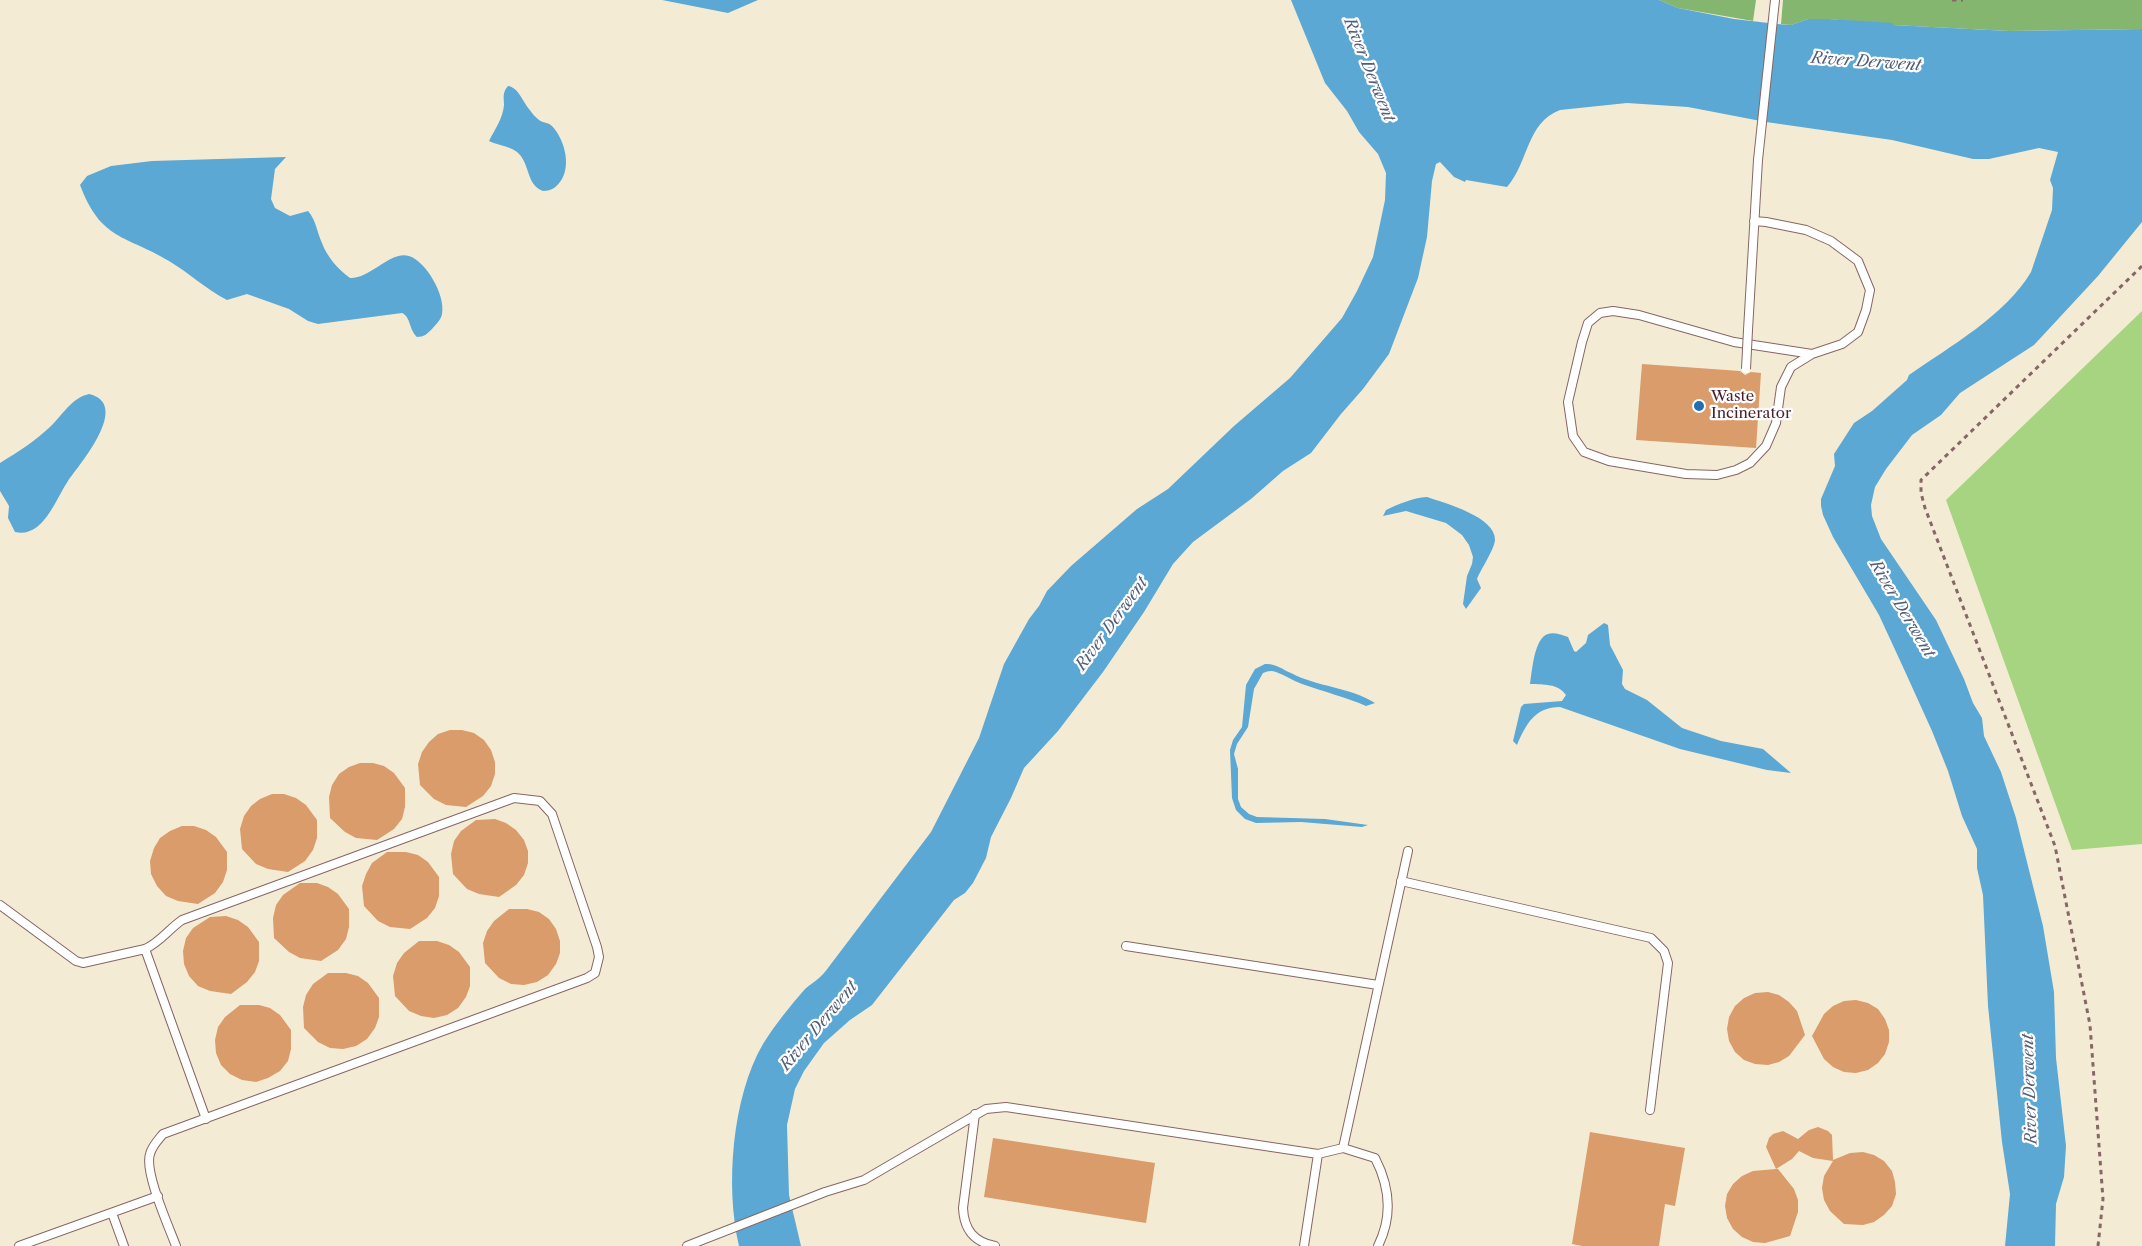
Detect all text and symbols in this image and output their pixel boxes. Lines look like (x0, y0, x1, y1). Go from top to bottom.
water label: River Derwent (1339, 15, 1399, 125)
water label: River Derwent (1810, 49, 1922, 75)
place label: Waste Incinerator (1711, 388, 1791, 423)
marker: Waste Incinerator (1692, 399, 1706, 413)
water label: River Derwent (1865, 557, 1939, 661)
water label: River Derwent (1072, 574, 1152, 674)
water label: River Derwent (776, 978, 862, 1074)
water label: River Derwent (2018, 1034, 2042, 1144)

